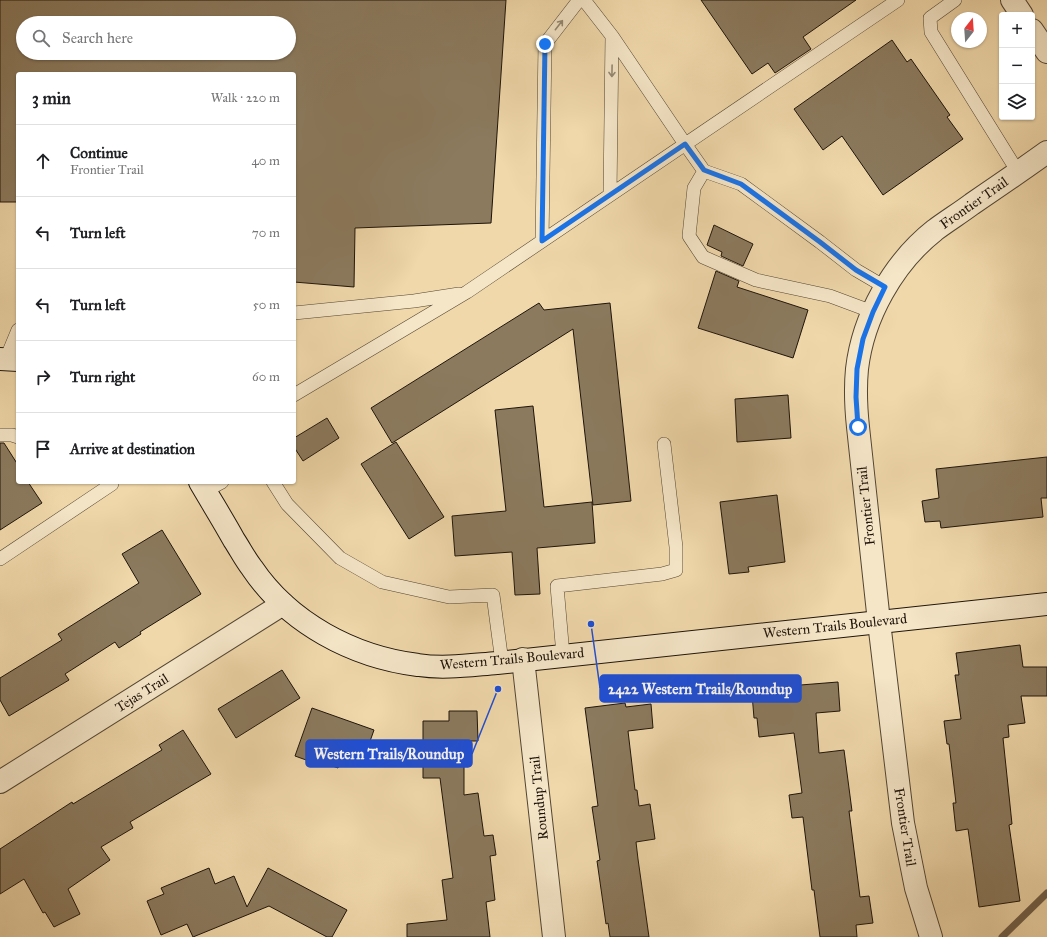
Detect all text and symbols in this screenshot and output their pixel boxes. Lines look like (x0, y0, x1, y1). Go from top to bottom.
north arrow (951, 12, 987, 48)
map controls (999, 12, 1035, 120)
button: + (999, 12, 1035, 48)
search box (16, 16, 296, 60)
one-way arrow (555, 20, 564, 31)
icon: search (30, 27, 52, 49)
text: Search here (62, 29, 133, 47)
route end (536, 35, 554, 53)
button: − (999, 48, 1035, 84)
one-way arrow (608, 64, 615, 77)
button: layers (999, 84, 1035, 120)
text: 3 min (32, 88, 71, 109)
text: Walk · 220 m (211, 90, 280, 106)
text: Continue (70, 144, 128, 162)
icon: ahead (32, 150, 54, 172)
text: 40 m (251, 153, 280, 169)
text: Frontier Trail (70, 162, 144, 178)
street label: Frontier Trail (937, 173, 1012, 233)
icon: left (32, 222, 54, 244)
text: Turn left (70, 224, 126, 242)
text: 70 m (252, 225, 280, 241)
icon: left (32, 294, 54, 316)
text: Turn left (70, 296, 126, 314)
text: 50 m (253, 297, 280, 313)
icon: right (32, 366, 54, 388)
text: Turn right (70, 368, 135, 386)
text: 60 m (252, 369, 280, 385)
route start (849, 418, 867, 436)
icon: arrive (32, 438, 54, 460)
text: Arrive at destination (70, 440, 195, 458)
street label: Frontier Trail (853, 465, 879, 546)
street label: Western Trails Boulevard (762, 610, 908, 642)
street label: Western Trails Boulevard (439, 644, 585, 674)
street label: Tejas Trail (112, 670, 172, 716)
callout: 2422 Western Trails/Roundup (600, 675, 801, 702)
text: 2422 Western Trails/Roundup (608, 680, 793, 699)
callout: Western Trails/Roundup (306, 740, 472, 767)
text: Western Trails/Roundup (314, 745, 465, 764)
street label: Roundup Trail (526, 755, 552, 841)
street label: Frontier Trail (890, 786, 920, 868)

